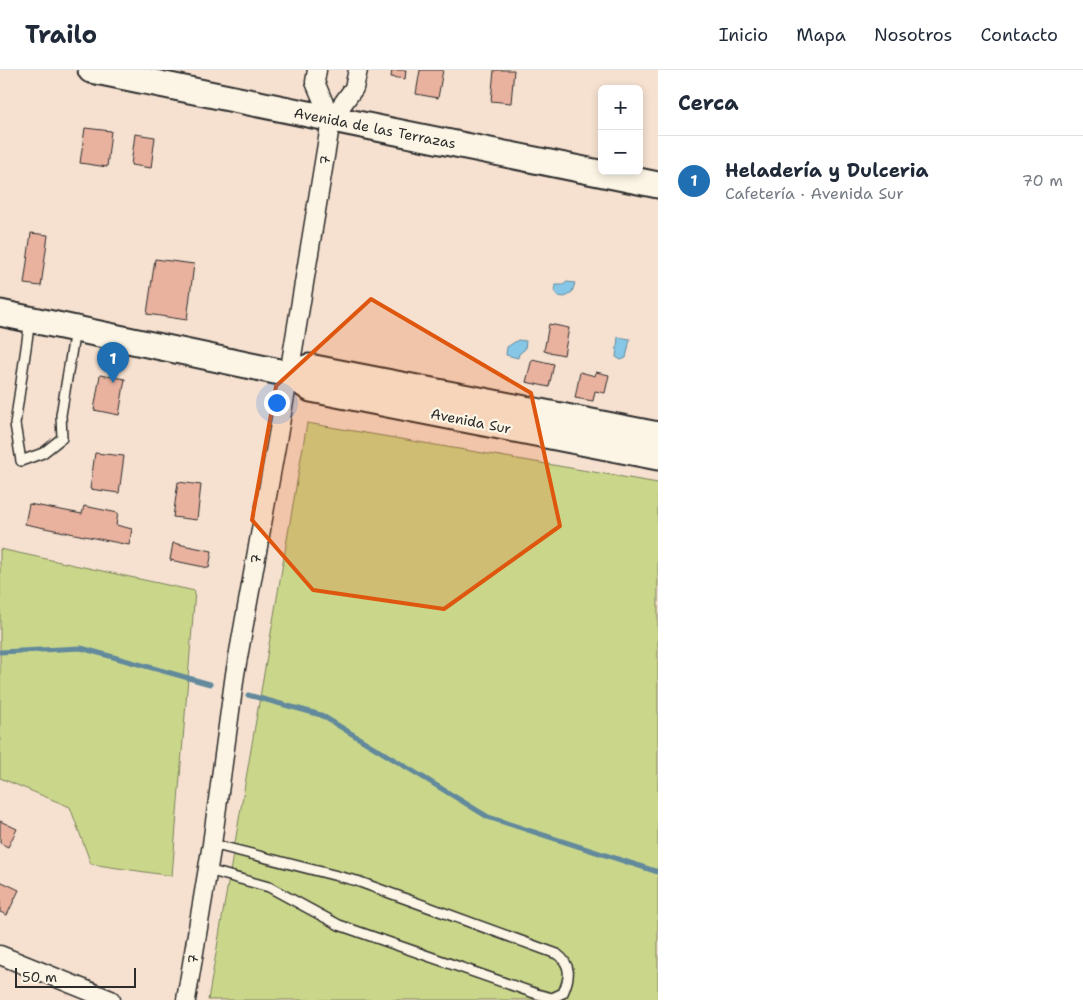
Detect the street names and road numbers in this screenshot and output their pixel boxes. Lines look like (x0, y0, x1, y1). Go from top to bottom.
street label: Avenida de las Terrazas (293, 103, 457, 153)
street label: 7 (315, 154, 335, 166)
street label: Avenida Sur (429, 404, 513, 438)
street label: 7 (246, 553, 266, 565)
street label: 7 (183, 953, 203, 965)

